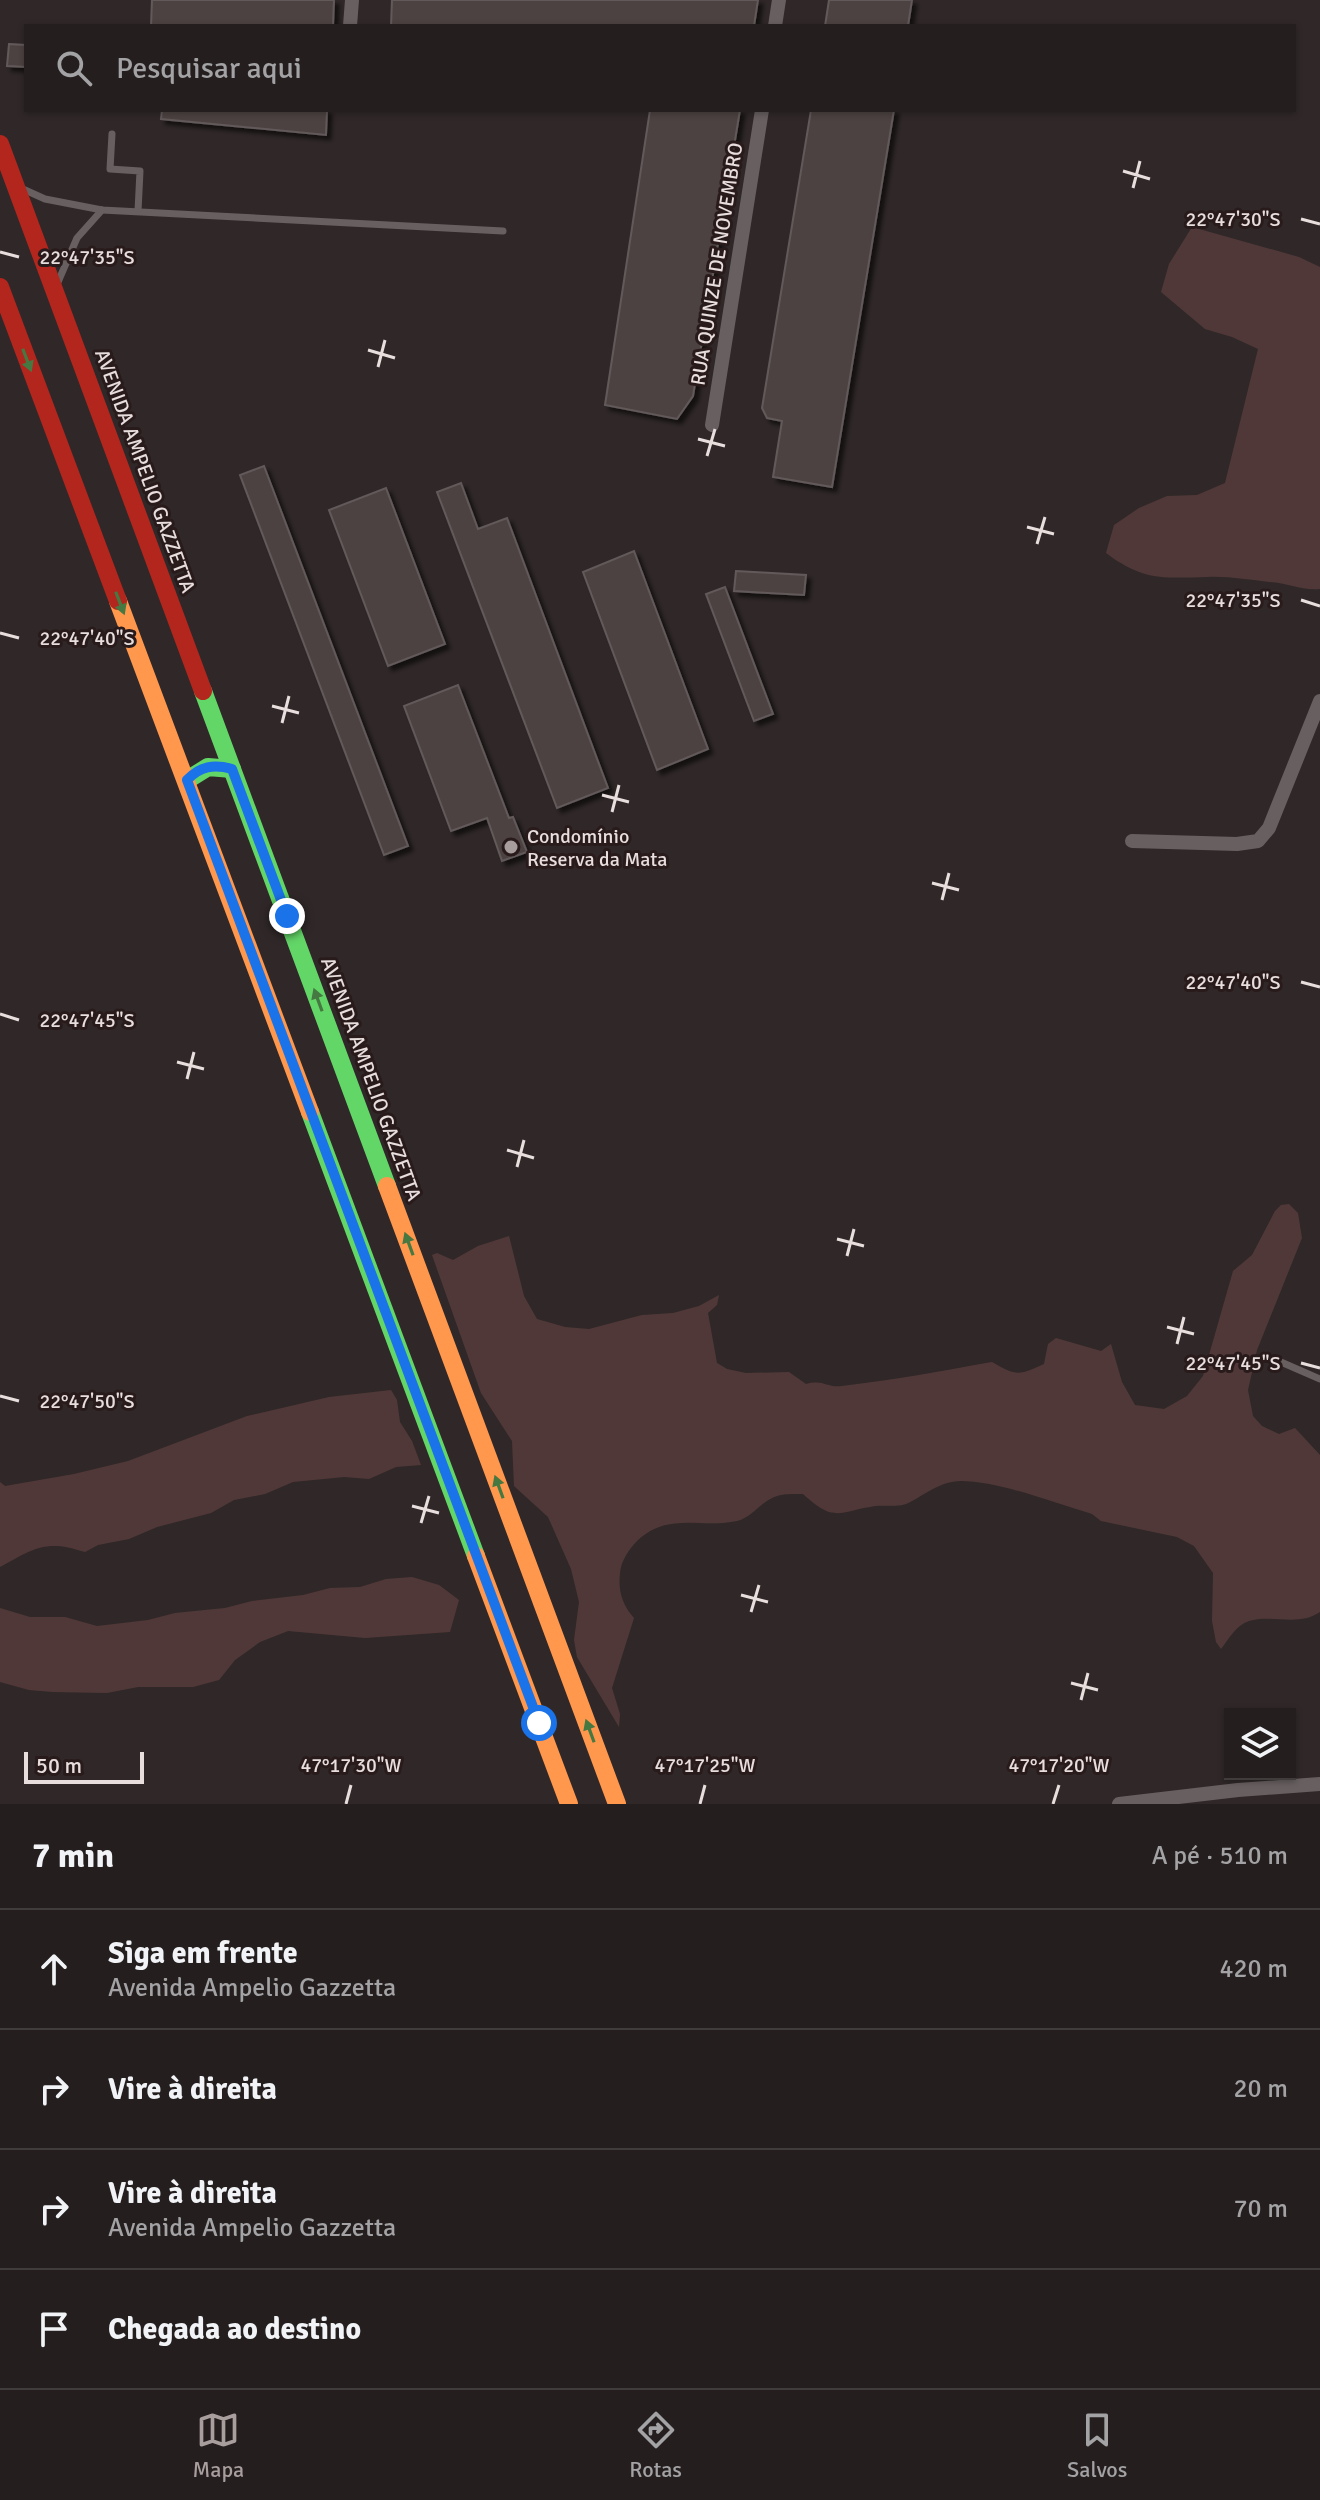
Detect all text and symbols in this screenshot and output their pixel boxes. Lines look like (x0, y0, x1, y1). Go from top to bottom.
search box (24, 24, 1296, 112)
icon: search (52, 46, 96, 90)
text: Pesquisar aqui (116, 50, 302, 87)
street label: RUA QUINZE DE NOVEMBRO (685, 141, 749, 387)
text: 22°47'30"S (1185, 207, 1281, 232)
text: 22°47'35"S (39, 245, 135, 270)
street label: AVENIDA AMPELIO GAZZETTA (89, 346, 201, 596)
one-way arrow (22, 348, 34, 372)
text: 22°47'35"S (1185, 588, 1281, 613)
one-way arrow (114, 592, 127, 616)
text: 22°47'40"S (39, 626, 135, 651)
place label: Condomínio Reserva da Mata (527, 824, 667, 872)
marker: Condomínio Reserva da Mata (502, 838, 520, 856)
route end (269, 898, 305, 934)
street label: AVENIDA AMPELIO GAZZETTA (315, 954, 427, 1204)
text: 22°47'40"S (1185, 970, 1281, 995)
one-way arrow (311, 988, 324, 1012)
text: 22°47'45"S (39, 1008, 135, 1033)
one-way arrow (402, 1231, 415, 1255)
text: 22°47'45"S (1185, 1351, 1281, 1376)
text: 22°47'50"S (39, 1389, 135, 1414)
one-way arrow (493, 1475, 505, 1499)
route start (521, 1705, 557, 1741)
map controls (1224, 1708, 1296, 1780)
button: layers (1224, 1708, 1296, 1780)
one-way arrow (583, 1719, 596, 1743)
scale bar (24, 1748, 144, 1784)
text: 50 m (36, 1752, 82, 1779)
text: 47°17'30"W (300, 1753, 402, 1778)
text: 47°17'25"W (654, 1753, 756, 1778)
text: 47°17'20"W (1008, 1753, 1110, 1778)
text: 7 min (32, 1835, 114, 1877)
text: A pé · 510 m (1152, 1840, 1288, 1872)
text: Siga em frente (108, 1935, 298, 1972)
icon: ahead (32, 1947, 76, 1991)
text: 420 m (1219, 1953, 1288, 1985)
text: Avenida Ampelio Gazzetta (108, 1972, 396, 2004)
icon: right (32, 2067, 76, 2111)
text: Vire à direita (108, 2071, 277, 2108)
text: 20 m (1233, 2073, 1288, 2105)
text: Vire à direita (108, 2175, 277, 2212)
icon: right (32, 2187, 76, 2231)
text: 70 m (1233, 2193, 1288, 2225)
text: Avenida Ampelio Gazzetta (108, 2212, 396, 2244)
icon: arrive (32, 2307, 76, 2351)
text: Chegada ao destino (108, 2311, 361, 2348)
tab: Mapa (193, 2408, 244, 2483)
tab: Rotas (629, 2408, 682, 2483)
tab: Salvos (1067, 2408, 1127, 2483)

